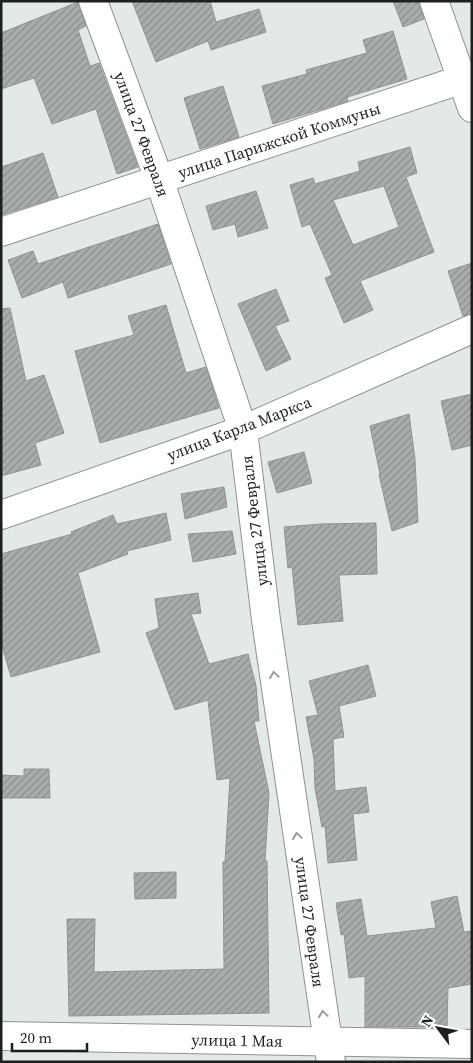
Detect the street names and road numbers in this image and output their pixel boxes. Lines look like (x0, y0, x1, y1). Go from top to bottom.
street label: улица 27 Февраля (109, 68, 175, 200)
street label: улица Парижской Коммуны (175, 97, 383, 183)
street label: улица Карла Маркса (164, 390, 315, 466)
street label: улица 27 Февраля (235, 454, 273, 588)
street label: улица 27 Февраля (290, 855, 330, 989)
street label: улица 1 Мая (191, 1028, 283, 1052)

